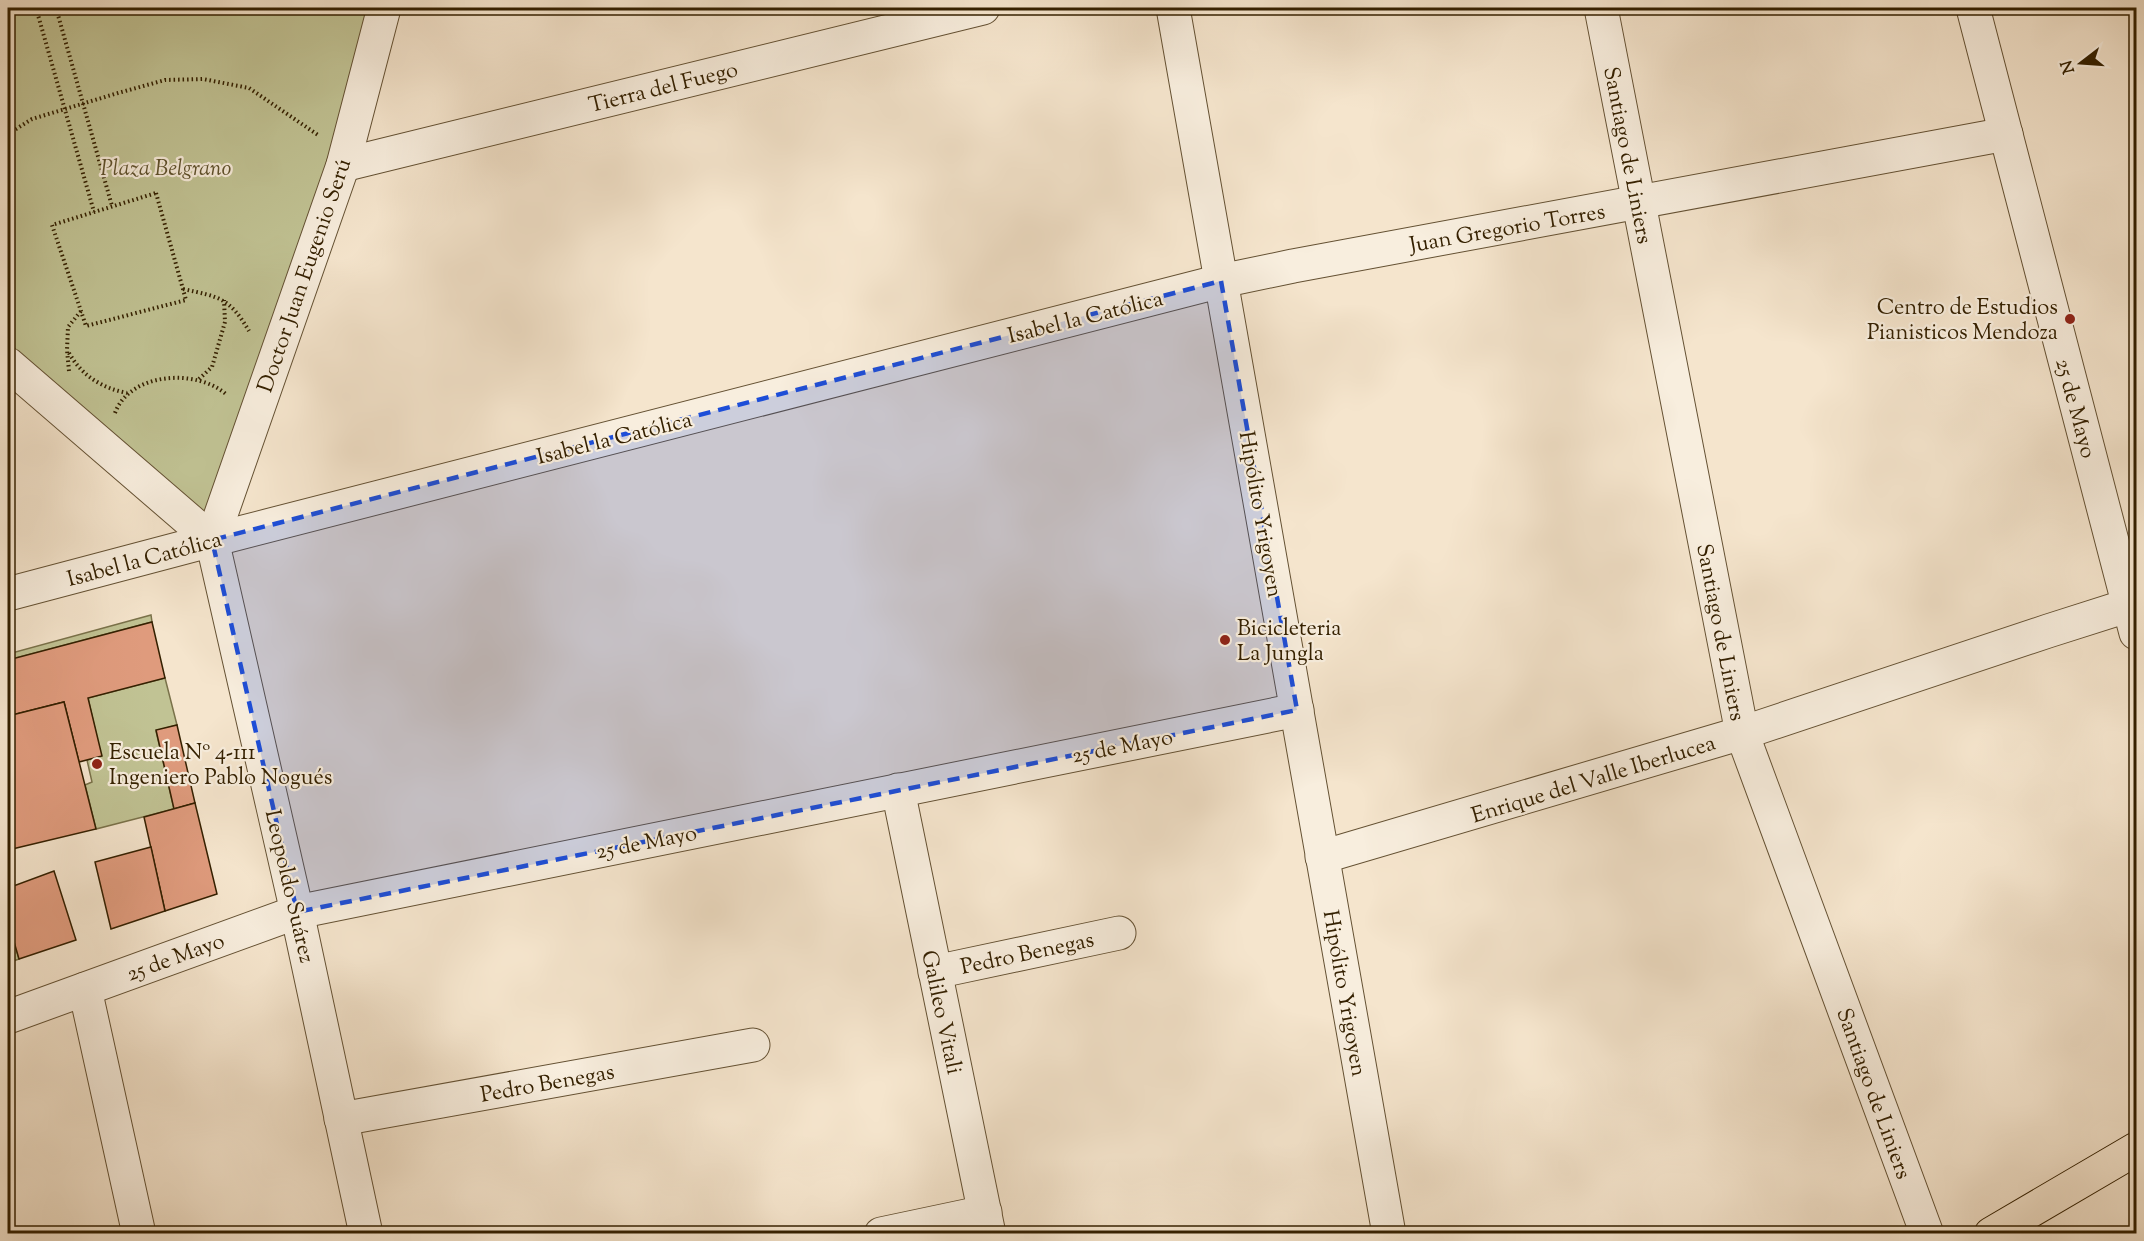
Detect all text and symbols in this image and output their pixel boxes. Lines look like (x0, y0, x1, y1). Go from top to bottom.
north arrow (2051, 33, 2111, 93)
street label: Tierra del Fuego (586, 55, 742, 123)
text: N (2056, 57, 2082, 76)
street label: Santiago de Liniers (1593, 64, 1659, 247)
park label: Plaza Belgrano (101, 154, 232, 186)
street label: Doctor Juan Eugenio Serú (251, 154, 361, 397)
street label: Juan Gregorio Torres (1406, 197, 1608, 263)
street label: Isabel la Católica (1005, 284, 1167, 354)
place label: Centro de Estudios Pianisticos Mendoza (1867, 293, 2058, 350)
marker: Centro de Estudios Pianisticos Mendoza (2063, 312, 2077, 326)
street label: 25 de Mayo (2045, 355, 2103, 462)
street label: Isabel la Católica (534, 405, 696, 475)
street label: Hipólito Yrigoyen (1229, 429, 1289, 600)
street label: Isabel la Católica (64, 525, 226, 597)
street label: Santiago de Liniers (1686, 541, 1752, 724)
place label: Bicicleteria La Jungla (1237, 614, 1341, 671)
marker: Bicicleteria La Jungla (1218, 633, 1232, 647)
street label: 25 de Mayo (1069, 722, 1176, 773)
street label: Enrique del Valle Iberlucea (1468, 728, 1720, 833)
place label: Escuela Nº 4-111 Ingeniero Pablo Nogués (109, 738, 332, 795)
marker: Escuela Nº 4-111 Ingeniero Pablo Nogués (90, 757, 104, 771)
street label: Leopoldo Suárez (255, 807, 321, 967)
street label: 25 de Mayo (593, 818, 700, 869)
street label: Hipólito Yrigoyen (1313, 908, 1373, 1079)
street label: Pedro Benegas (958, 925, 1097, 985)
street label: 25 de Mayo (122, 926, 230, 991)
street label: Galileo Vitali (911, 948, 969, 1078)
street label: Santiago de Liniers (1826, 1004, 1918, 1184)
street label: Pedro Benegas (478, 1057, 617, 1112)

